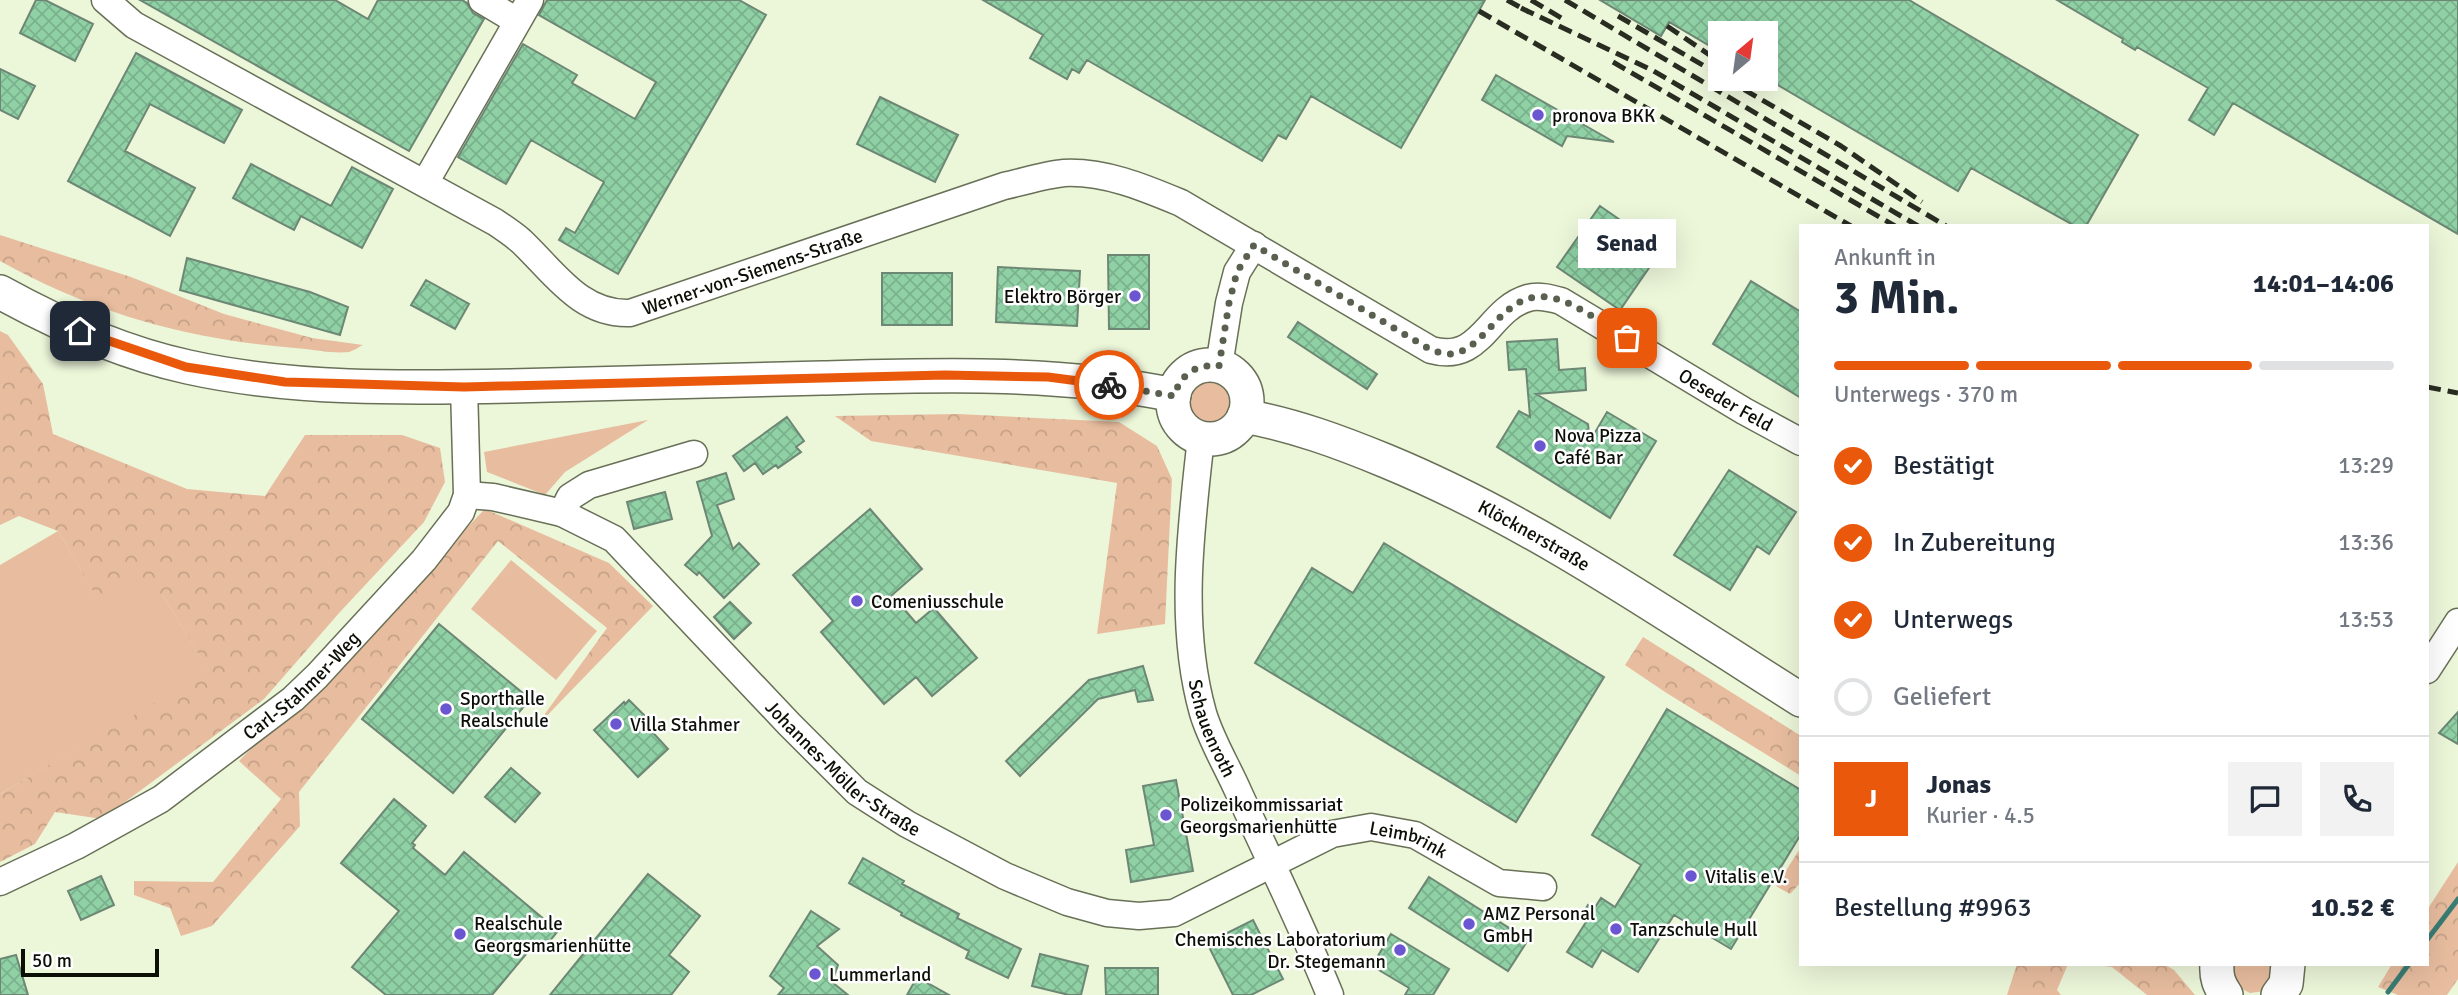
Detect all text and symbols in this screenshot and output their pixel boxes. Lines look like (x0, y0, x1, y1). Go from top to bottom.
north arrow (1708, 21, 1778, 91)
map controls (1708, 21, 1778, 91)
place label: pronova BKK (1552, 104, 1656, 128)
marker: pronova BKK (1530, 107, 1546, 123)
callout: Senad (1578, 219, 1676, 268)
street label: Werner-von-Siemens-Straße (639, 224, 866, 321)
text: Senad (1597, 229, 1657, 258)
text: Ankunft in (1834, 243, 1936, 272)
text: 14:01–14:06 (2253, 268, 2394, 300)
text: 3 Min. (1834, 270, 1959, 326)
place label: Elektro Börger (1004, 285, 1121, 309)
marker: Elektro Börger (1127, 288, 1143, 304)
pin (50, 301, 110, 361)
pin (1597, 308, 1657, 368)
icon: home (61, 312, 99, 350)
icon: bag (1608, 319, 1646, 357)
courier (1074, 350, 1144, 420)
street label: Oeseder Feld (1674, 363, 1777, 437)
icon: bike (1090, 366, 1128, 404)
text: Unterwegs · 370 m (1834, 380, 2018, 409)
place label: Nova Pizza Café Bar (1554, 424, 1642, 470)
marker: Nova Pizza Café Bar (1532, 438, 1548, 454)
icon: check (1834, 447, 1872, 485)
text: Bestätigt (1893, 450, 1994, 482)
text: 13:29 (2338, 451, 2394, 480)
street label: Klöcknerstraße (1474, 495, 1594, 577)
icon: check (1834, 524, 1872, 562)
text: In Zubereitung (1893, 527, 2056, 559)
text: 13:36 (2338, 528, 2394, 557)
place label: Comeniusschule (871, 590, 1004, 614)
marker: Comeniusschule (849, 593, 865, 609)
icon: check (1834, 601, 1872, 639)
text: Unterwegs (1893, 604, 2013, 636)
text: 13:53 (2338, 605, 2394, 634)
street label: Carl-Stahmer-Weg (238, 626, 365, 746)
street label: Schauenroth (1183, 677, 1241, 782)
text: Geliefert (1893, 681, 1991, 713)
place label: Sporthalle Realschule (460, 687, 549, 733)
street label: Johannes-Möller-Straße (760, 696, 924, 842)
marker: Sporthalle Realschule (438, 701, 454, 717)
place label: Villa Stahmer (630, 713, 740, 737)
marker: Villa Stahmer (608, 716, 624, 732)
button: chat (2228, 762, 2302, 836)
button: phone (2320, 762, 2394, 836)
text: Jonas (1926, 769, 1991, 801)
text: J (1865, 783, 1877, 815)
place label: Polizeikommissariat Georgsmarienhütte (1180, 793, 1343, 839)
text: Kurier · 4.5 (1926, 801, 2035, 830)
marker: Polizeikommissariat Georgsmarienhütte (1158, 807, 1174, 823)
street label: Leimbrink (1367, 816, 1452, 864)
place label: Vitalis e.V. (1705, 865, 1787, 889)
marker: Vitalis e.V. (1683, 868, 1699, 884)
text: Bestellung #9963 (1834, 892, 2031, 924)
text: 10.52 € (2311, 892, 2394, 924)
place label: AMZ Personal GmbH (1483, 902, 1595, 948)
place label: Realschule Georgsmarienhütte (474, 912, 631, 958)
marker: AMZ Personal GmbH (1461, 916, 1477, 932)
place label: Tanzschule Hull (1630, 918, 1758, 942)
marker: Tanzschule Hull (1608, 921, 1624, 937)
marker: Realschule Georgsmarienhütte (452, 926, 468, 942)
place label: Chemisches Laboratorium Dr. Stegemann (1175, 928, 1386, 974)
marker: Chemisches Laboratorium Dr. Stegemann (1392, 942, 1408, 958)
scale bar (21, 946, 159, 978)
text: 50 m (32, 949, 72, 973)
place label: Lummerland (829, 963, 931, 987)
marker: Lummerland (807, 966, 823, 982)

